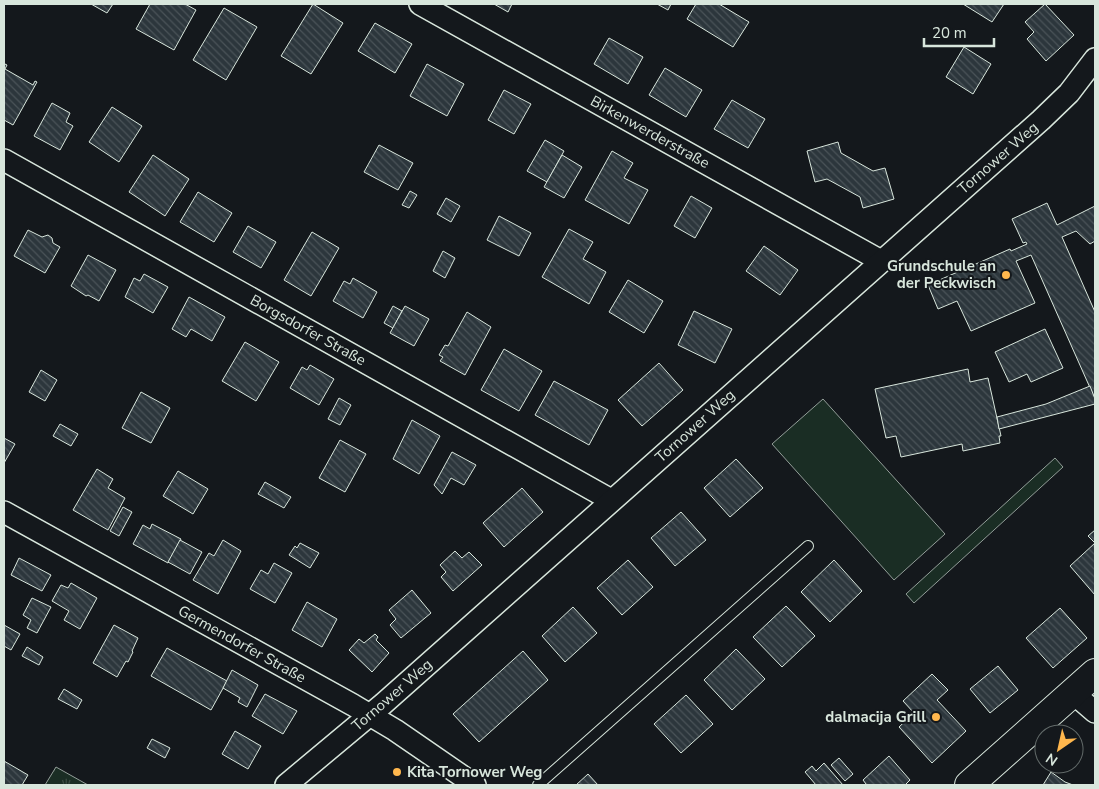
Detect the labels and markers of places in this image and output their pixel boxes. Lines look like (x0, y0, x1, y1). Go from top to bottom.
place label: Grundschule an der Peckwisch (887, 256, 996, 293)
marker: Grundschule an der Peckwisch (1000, 269, 1012, 281)
place label: dalmacija Grill (825, 707, 926, 727)
marker: dalmacija Grill (930, 711, 942, 723)
place label: Kita Tornower Weg (407, 762, 542, 782)
marker: Kita Tornower Weg (391, 766, 403, 778)

